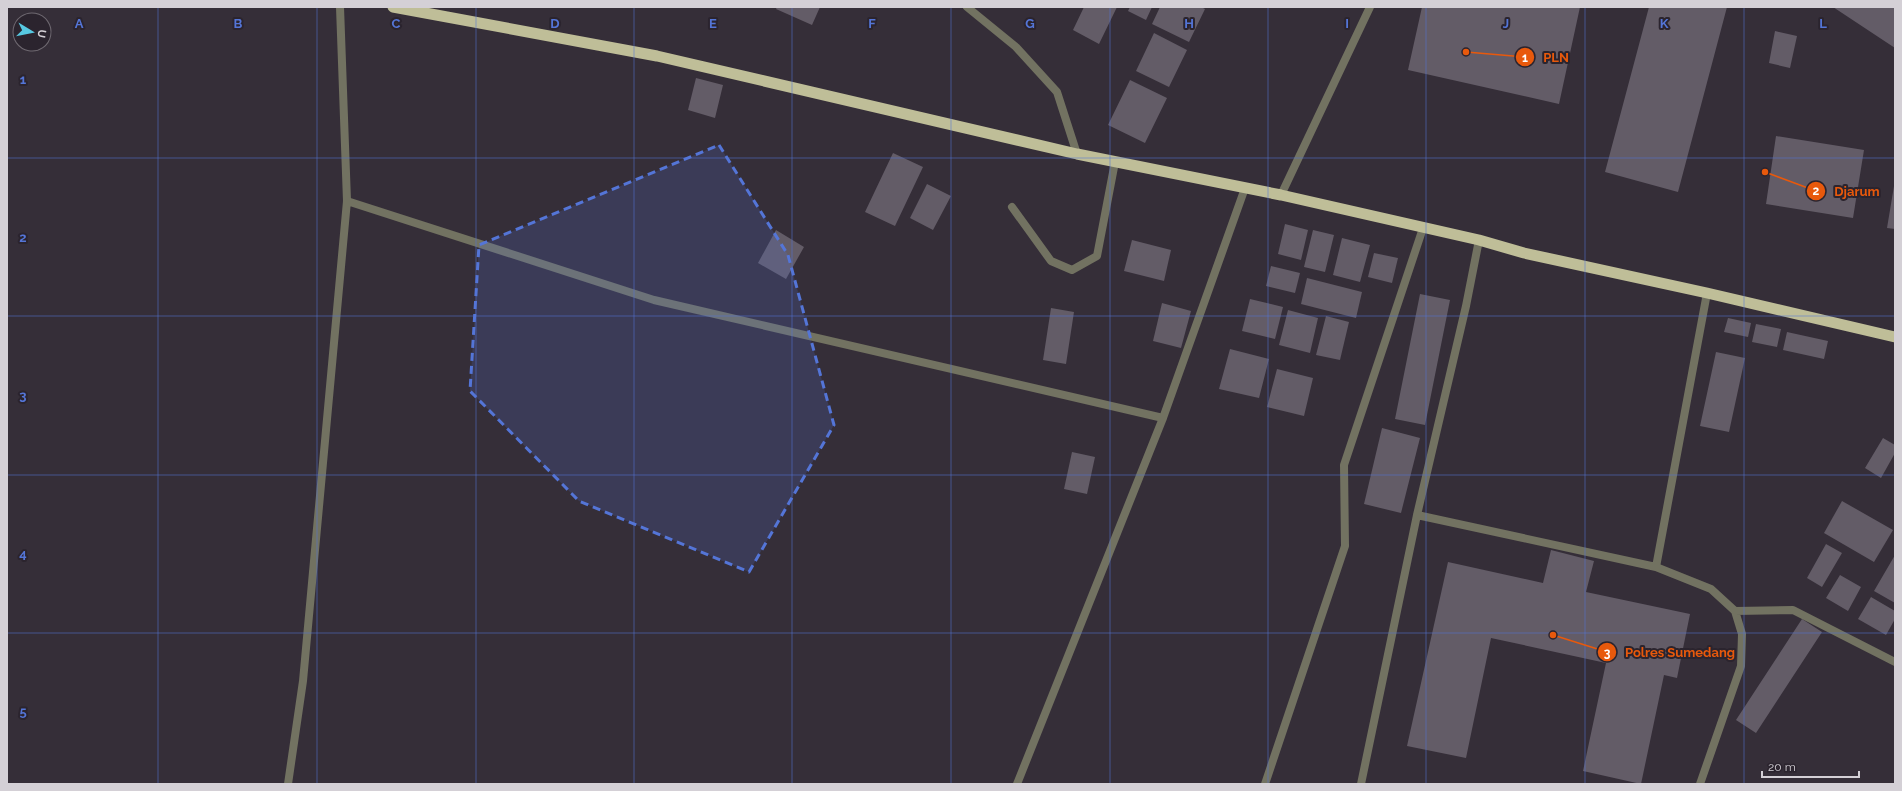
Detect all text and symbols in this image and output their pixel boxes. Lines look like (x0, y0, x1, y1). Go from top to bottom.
north arrow (12, 12, 52, 52)
text: A (75, 16, 84, 31)
text: B (234, 16, 243, 31)
text: C (392, 16, 401, 31)
text: D (550, 16, 560, 31)
text: E (709, 16, 717, 31)
text: F (868, 16, 876, 31)
text: G (1025, 16, 1035, 31)
text: H (1184, 16, 1194, 31)
text: I (1345, 16, 1349, 31)
text: J (1503, 16, 1509, 31)
text: K (1660, 16, 1669, 31)
text: L (1819, 16, 1827, 31)
text: U (34, 28, 48, 39)
callout: PLN (1515, 45, 1576, 70)
text: PLN (1543, 50, 1569, 65)
text: 1 (1522, 51, 1528, 65)
text: 1 (20, 72, 27, 87)
callout: Djarum (1806, 179, 1888, 204)
text: 2 (1813, 184, 1820, 198)
text: Djarum (1834, 184, 1880, 199)
text: 2 (19, 230, 27, 245)
text: 3 (19, 388, 27, 403)
text: 4 (19, 546, 27, 561)
callout: Polres Sumedang (1597, 640, 1743, 665)
text: Polres Sumedang (1625, 645, 1735, 660)
text: 3 (1604, 646, 1611, 660)
text: 5 (19, 704, 27, 719)
scale bar (1762, 753, 1859, 779)
text: 20 m (1768, 760, 1796, 774)

